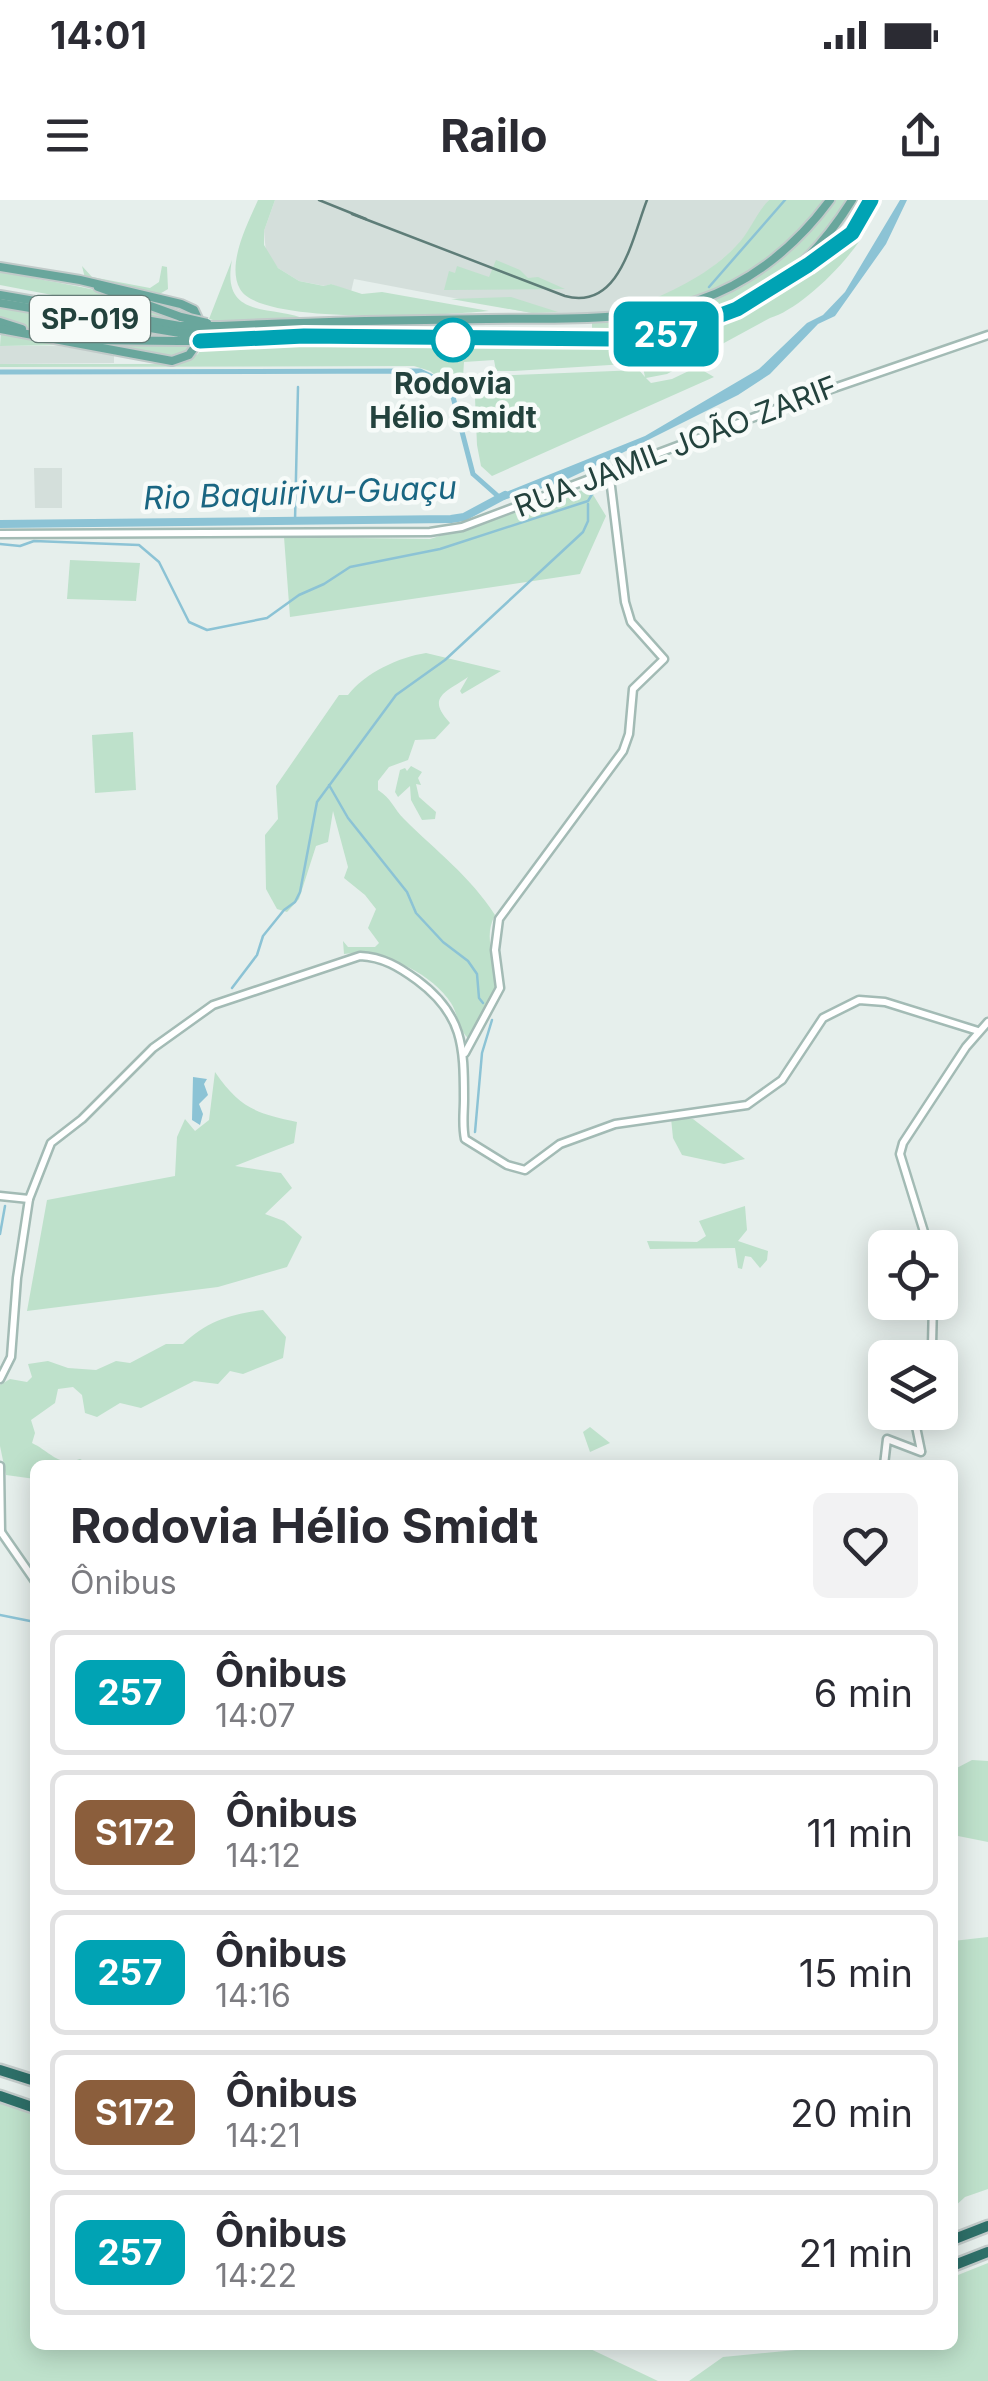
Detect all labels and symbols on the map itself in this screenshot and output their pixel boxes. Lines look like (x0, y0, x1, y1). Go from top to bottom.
road number: SP-019 (30, 296, 150, 342)
line badge: 257 (608, 302, 724, 366)
marker: Rodovia Hélio Smidt (432, 319, 474, 361)
place label: Rodovia Hélio Smidt (369, 365, 537, 435)
street label: RUA JAMIL JOÃO ZARIF (509, 368, 842, 524)
water label: Rio Baquirivu-Guaçu (142, 468, 457, 517)

